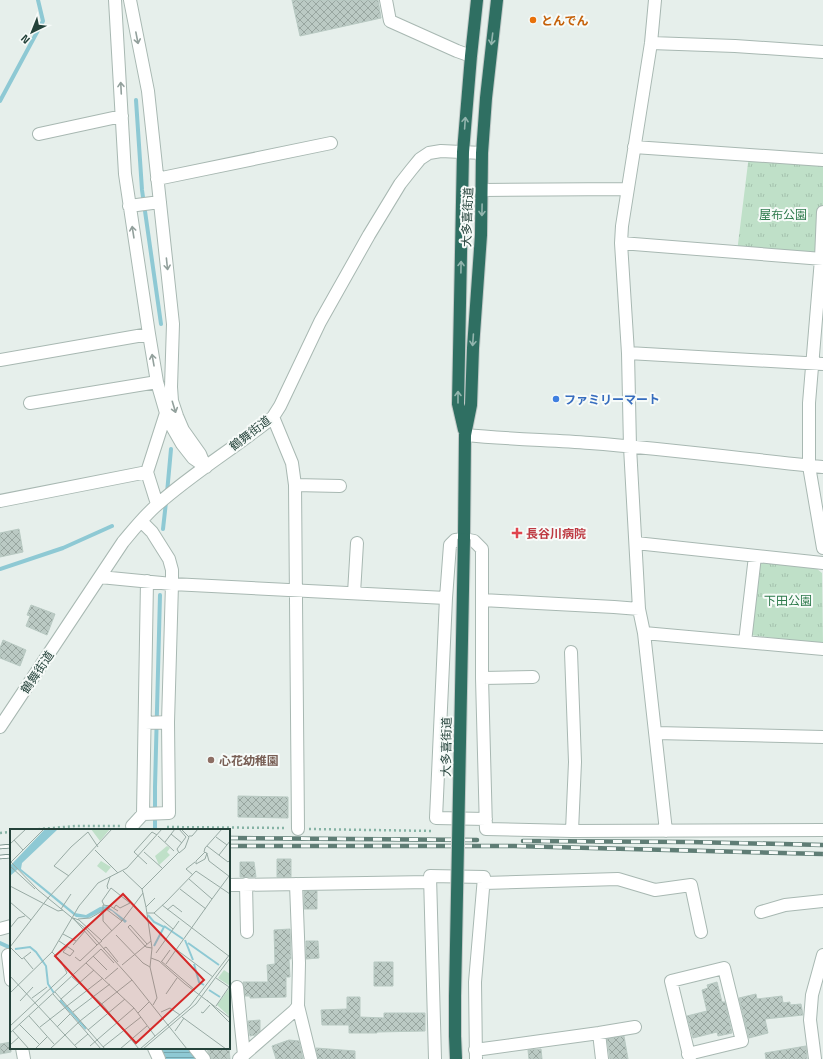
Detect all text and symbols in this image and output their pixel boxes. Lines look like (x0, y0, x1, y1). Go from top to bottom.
place label: とんでん (541, 11, 588, 30)
north arrow (12, 12, 52, 52)
marker: とんでん (528, 15, 538, 25)
text: N (17, 31, 33, 48)
one-way arrow (134, 31, 142, 44)
one-way arrow (489, 32, 496, 45)
one-way arrow (117, 82, 124, 95)
one-way arrow (462, 117, 469, 130)
street label: 大多喜街道 (456, 187, 478, 247)
one-way arrow (478, 203, 486, 216)
park label: 屋布公園 (759, 205, 807, 224)
one-way arrow (129, 226, 137, 239)
one-way arrow (163, 257, 171, 270)
one-way arrow (457, 261, 464, 274)
one-way arrow (470, 333, 477, 346)
one-way arrow (149, 354, 157, 367)
place label: ファミリーマート (564, 390, 660, 409)
one-way arrow (454, 391, 462, 404)
marker: ファミリーマート (551, 394, 561, 404)
one-way arrow (171, 401, 178, 414)
street label: 鶴舞街道 (225, 411, 275, 455)
place label: 長谷川病院 (526, 524, 586, 543)
marker: 長谷川病院 (511, 527, 523, 539)
park label: 下田公園 (764, 591, 812, 610)
street label: 鶴舞街道 (16, 647, 58, 697)
street label: 大多喜街道 (436, 717, 456, 777)
place label: 心花幼稚園 (219, 751, 279, 770)
marker: 心花幼稚園 (206, 755, 216, 765)
inset map (10, 829, 230, 1049)

